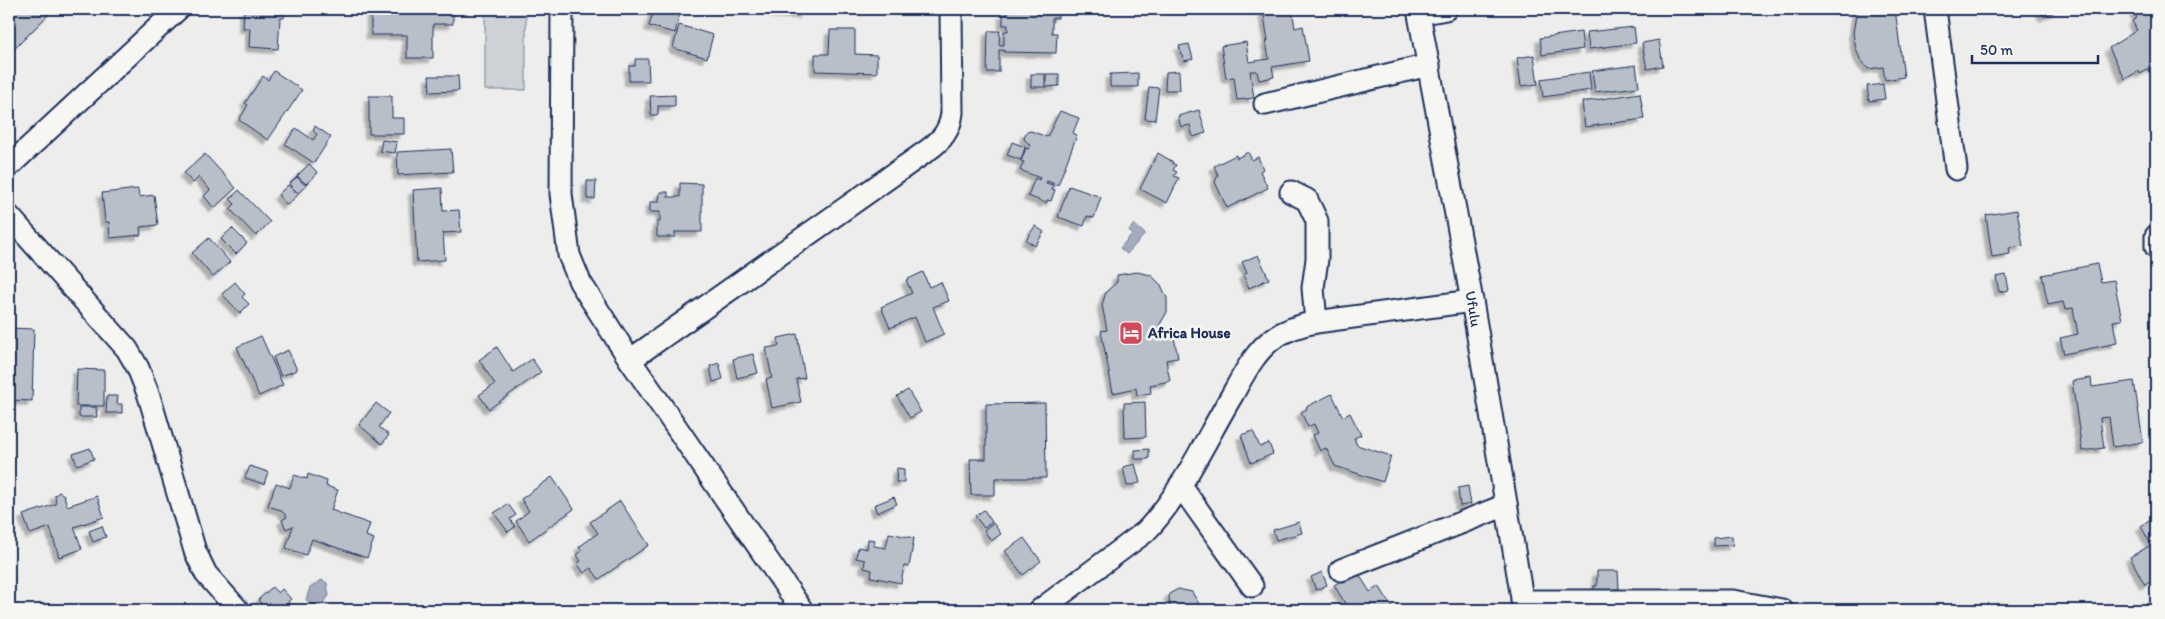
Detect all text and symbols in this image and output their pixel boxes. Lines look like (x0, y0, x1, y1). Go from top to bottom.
scale bar (1972, 32, 2099, 64)
text: 50 m (1980, 41, 2013, 59)
street label: Ufulu (1461, 289, 1485, 328)
hotel icon: Africa House (1118, 320, 1144, 346)
place label: Africa House (1147, 324, 1231, 342)

